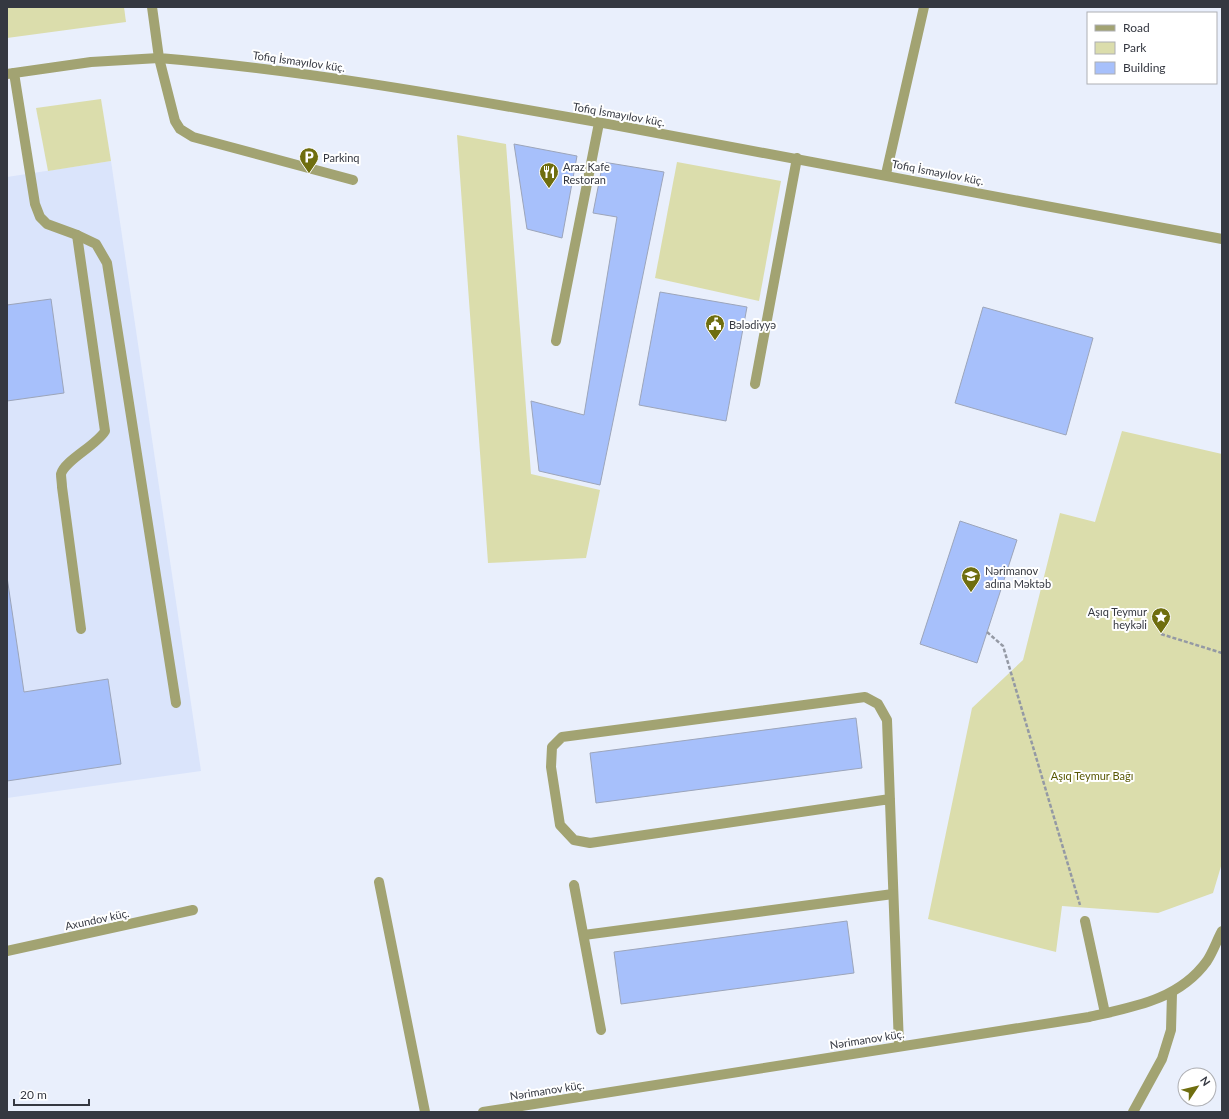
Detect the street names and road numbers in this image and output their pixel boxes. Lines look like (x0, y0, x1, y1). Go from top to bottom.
street label: Tofiq İsmayılov küç. (252, 48, 346, 74)
street label: Tofiq İsmayılov küç. (572, 99, 666, 129)
street label: Tofiq İsmayılov küç. (891, 157, 985, 187)
street label: Axundov küç. (64, 906, 130, 932)
street label: Nərimanov küç. (829, 1027, 905, 1051)
street label: Nərimanov küç. (509, 1078, 585, 1102)

